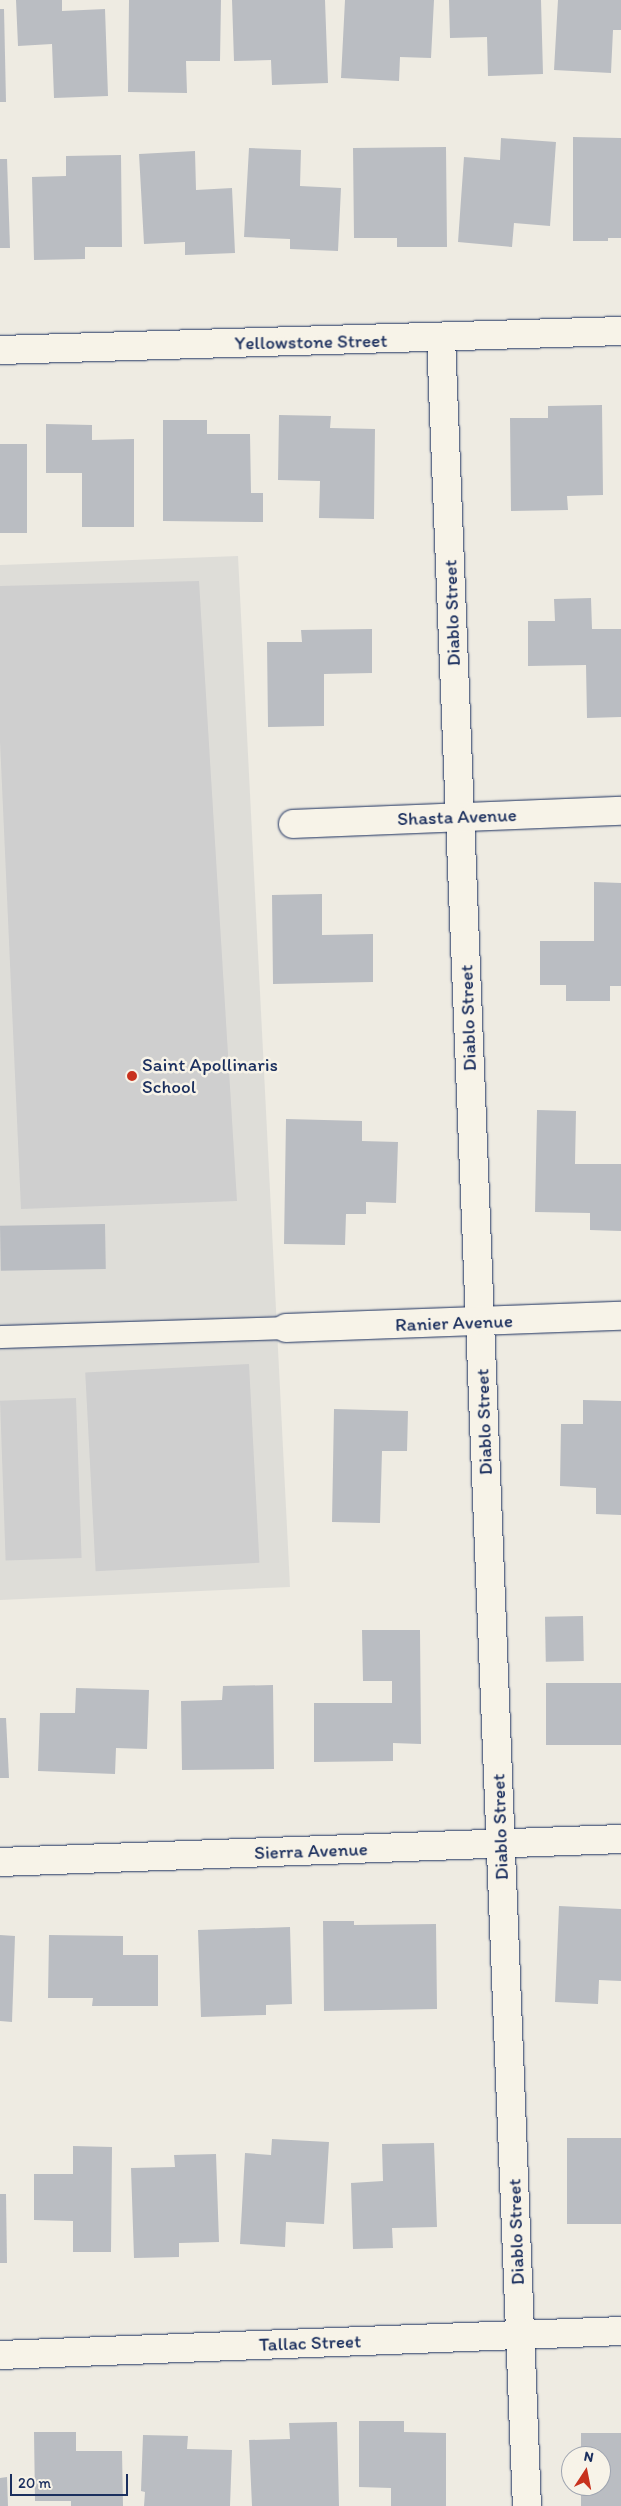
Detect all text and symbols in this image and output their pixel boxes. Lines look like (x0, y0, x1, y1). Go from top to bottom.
street label: Yellowstone Street (234, 329, 388, 355)
street label: Diablo Street (439, 560, 465, 666)
street label: Shasta Avenue (397, 804, 517, 830)
street label: Diablo Street (455, 965, 481, 1071)
place label: Saint Apollinaris School (142, 1054, 278, 1098)
marker: Saint Apollinaris School (126, 1070, 138, 1082)
street label: Ranier Avenue (395, 1310, 513, 1336)
street label: Diablo Street (471, 1369, 497, 1475)
street label: Diablo Street (487, 1774, 513, 1880)
street label: Sierra Avenue (254, 1838, 368, 1864)
street label: Diablo Street (503, 2179, 529, 2285)
street label: Tallac Street (259, 2330, 361, 2356)
north arrow (561, 2446, 611, 2496)
text: N (582, 2448, 595, 2466)
scale bar (12, 2464, 130, 2496)
text: 20 m (18, 2474, 51, 2492)

